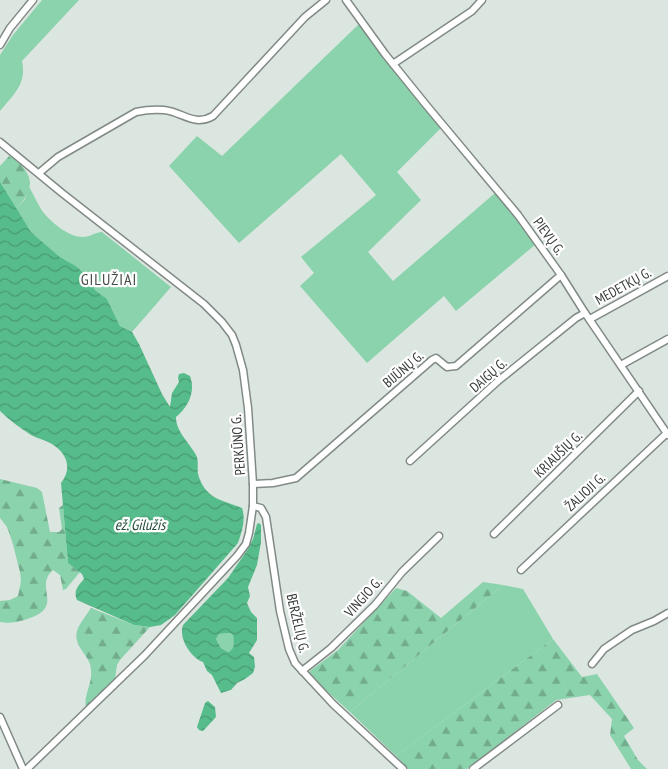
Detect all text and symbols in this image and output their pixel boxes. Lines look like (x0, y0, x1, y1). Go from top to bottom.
street label: PIEVŲ G. (529, 214, 569, 258)
street label: MEDETKŲ G. (592, 263, 654, 309)
district label: GILUŽIAI (81, 269, 137, 289)
street label: BIJŪNŲ G. (379, 347, 427, 391)
street label: DAIGŲ G. (466, 354, 510, 396)
street label: PERKŪNO G. (227, 414, 249, 476)
street label: KRIAUŠIŲ G. (530, 427, 586, 481)
street label: ŽALIOJI G. (561, 469, 609, 515)
water label: ež. Gilužis (115, 515, 167, 534)
street label: VINGIO G. (340, 573, 386, 621)
street label: BERŽELIŲ G. (282, 592, 314, 654)

